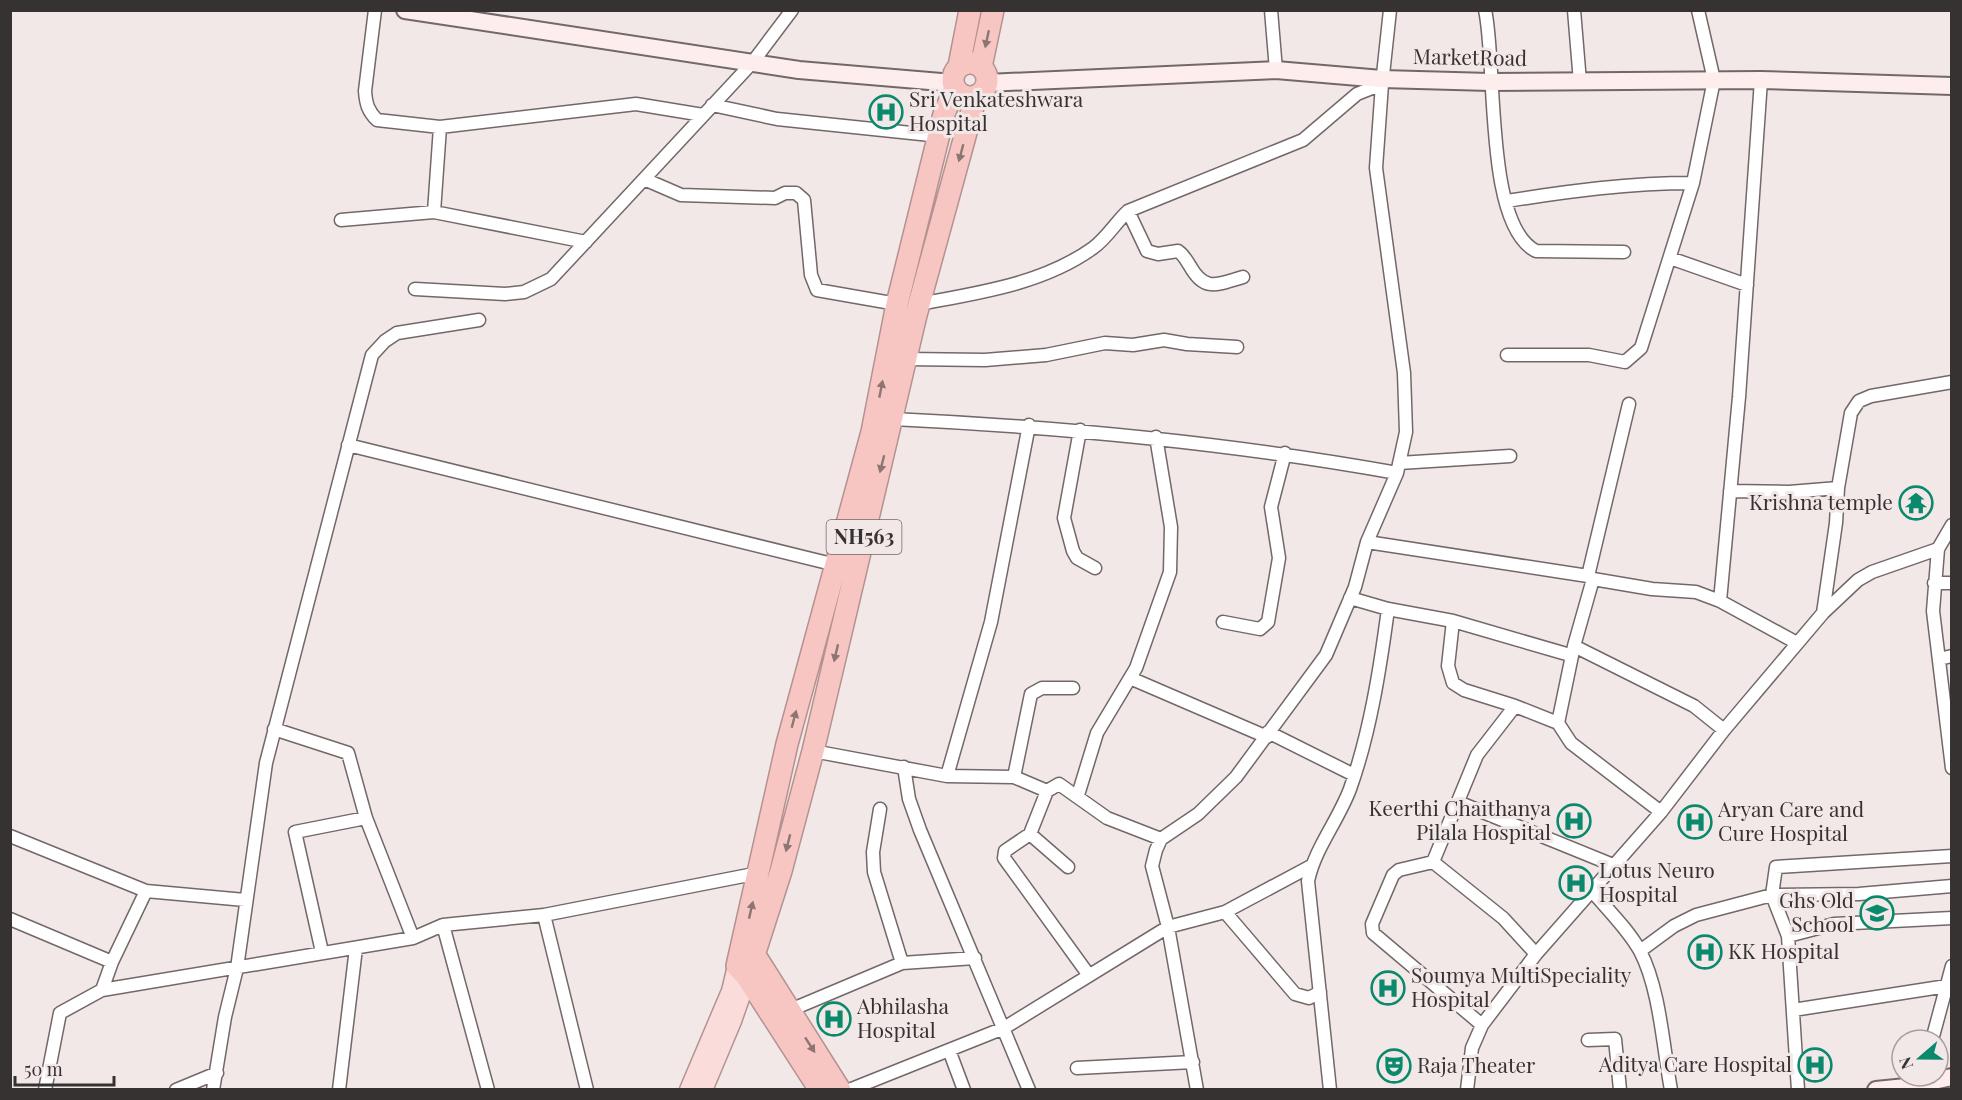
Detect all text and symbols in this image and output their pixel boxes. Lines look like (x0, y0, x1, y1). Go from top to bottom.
one-way arrow (982, 29, 991, 48)
street label: MarketRoad (1413, 41, 1527, 71)
place label: Sri Venkateshwara Hospital (909, 84, 1084, 136)
hospital icon: Sri Venkateshwara Hospital (868, 94, 904, 130)
one-way arrow (956, 144, 965, 162)
one-way arrow (877, 379, 886, 398)
one-way arrow (876, 455, 886, 473)
temple icon: Krishna temple (1898, 485, 1934, 521)
place label: Krishna temple (1749, 487, 1893, 515)
road number: NH563 (826, 520, 902, 554)
one-way arrow (830, 644, 840, 663)
one-way arrow (789, 710, 799, 728)
place label: Keerthi Chaithanya Pilala Hospital (1369, 793, 1552, 845)
place label: Aryan Care and Cure Hospital (1717, 794, 1864, 846)
hospital icon: Keerthi Chaithanya Pilala Hospital (1556, 803, 1592, 839)
hospital icon: Aryan Care and Cure Hospital (1677, 804, 1713, 840)
one-way arrow (783, 833, 793, 852)
place label: Lotus Neuro Hospital (1599, 855, 1715, 907)
hospital icon: Lotus Neuro Hospital (1558, 865, 1594, 901)
place label: Ghs Old School (1779, 885, 1854, 937)
school or university icon: Ghs Old School (1859, 895, 1895, 931)
one-way arrow (746, 900, 756, 919)
hospital icon: KK Hospital (1687, 934, 1723, 970)
place label: KK Hospital (1728, 936, 1839, 964)
place label: Soumya MultiSpeciality Hospital (1411, 960, 1632, 1012)
hospital icon: Soumya MultiSpeciality Hospital (1370, 970, 1406, 1006)
place label: Abhilasha Hospital (856, 991, 950, 1043)
hospital icon: Abhilasha Hospital (816, 1001, 852, 1037)
north arrow (1890, 1028, 1950, 1088)
one-way arrow (804, 1037, 816, 1053)
hospital icon: Aditya Care Hospital (1797, 1047, 1833, 1083)
theatre icon: Raja Theater (1376, 1048, 1412, 1084)
scale bar (15, 1049, 114, 1087)
place label: Aditya Care Hospital (1598, 1049, 1792, 1077)
place label: Raja Theater (1417, 1050, 1536, 1078)
text: N (1893, 1054, 1917, 1072)
text: 50 m (24, 1057, 63, 1081)

